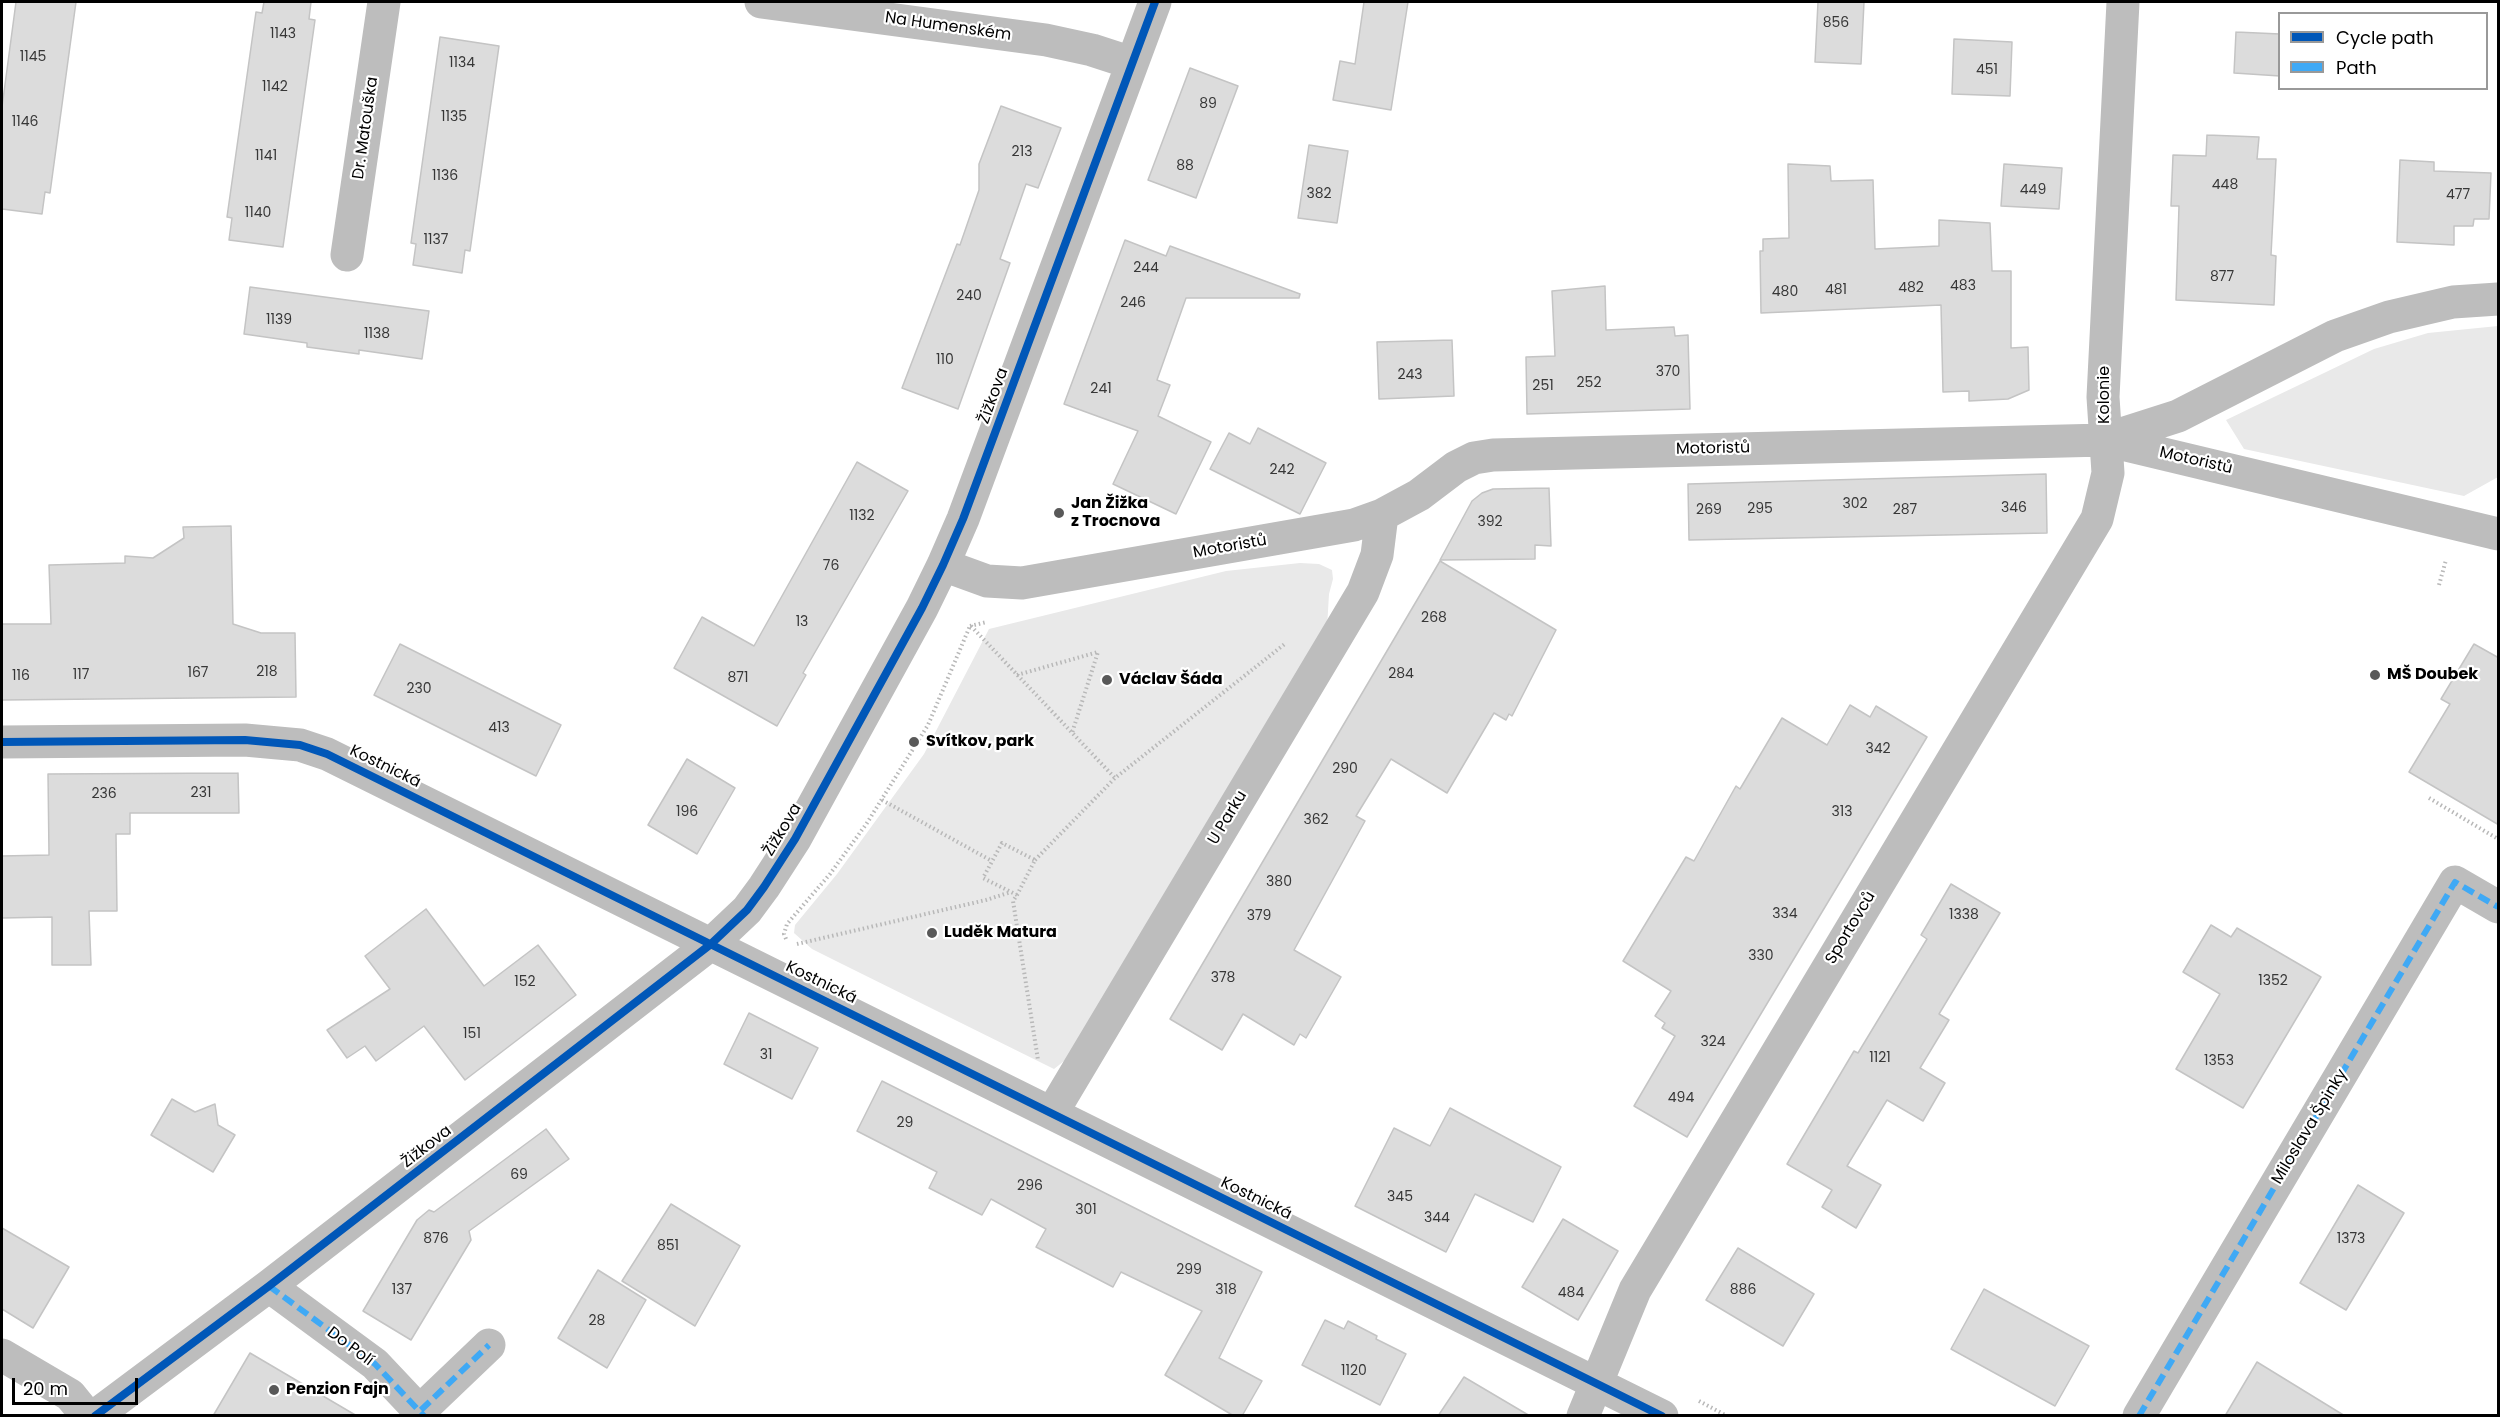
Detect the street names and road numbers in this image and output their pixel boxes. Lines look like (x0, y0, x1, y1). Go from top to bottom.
street label: Na Humenském (884, 9, 1012, 45)
street label: Dr. Matouška (349, 76, 383, 180)
street label: Žižkova (975, 365, 1013, 427)
street label: Kolonie (2095, 366, 2115, 424)
street label: Motoristů (1676, 439, 1750, 459)
street label: Motoristů (2158, 443, 2234, 479)
street label: Motoristů (1192, 531, 1268, 563)
street label: Kostnická (346, 742, 424, 792)
street label: U Parku (1204, 788, 1252, 848)
street label: Žižkova (760, 800, 806, 860)
street label: Sportovců (1822, 888, 1880, 968)
street label: Kostnická (782, 958, 860, 1008)
street label: Miloslava Špinky (2268, 1066, 2352, 1188)
street label: Žižkova (398, 1122, 456, 1172)
street label: Kostnická (1217, 1174, 1295, 1224)
street label: Do Polí (323, 1323, 377, 1371)

